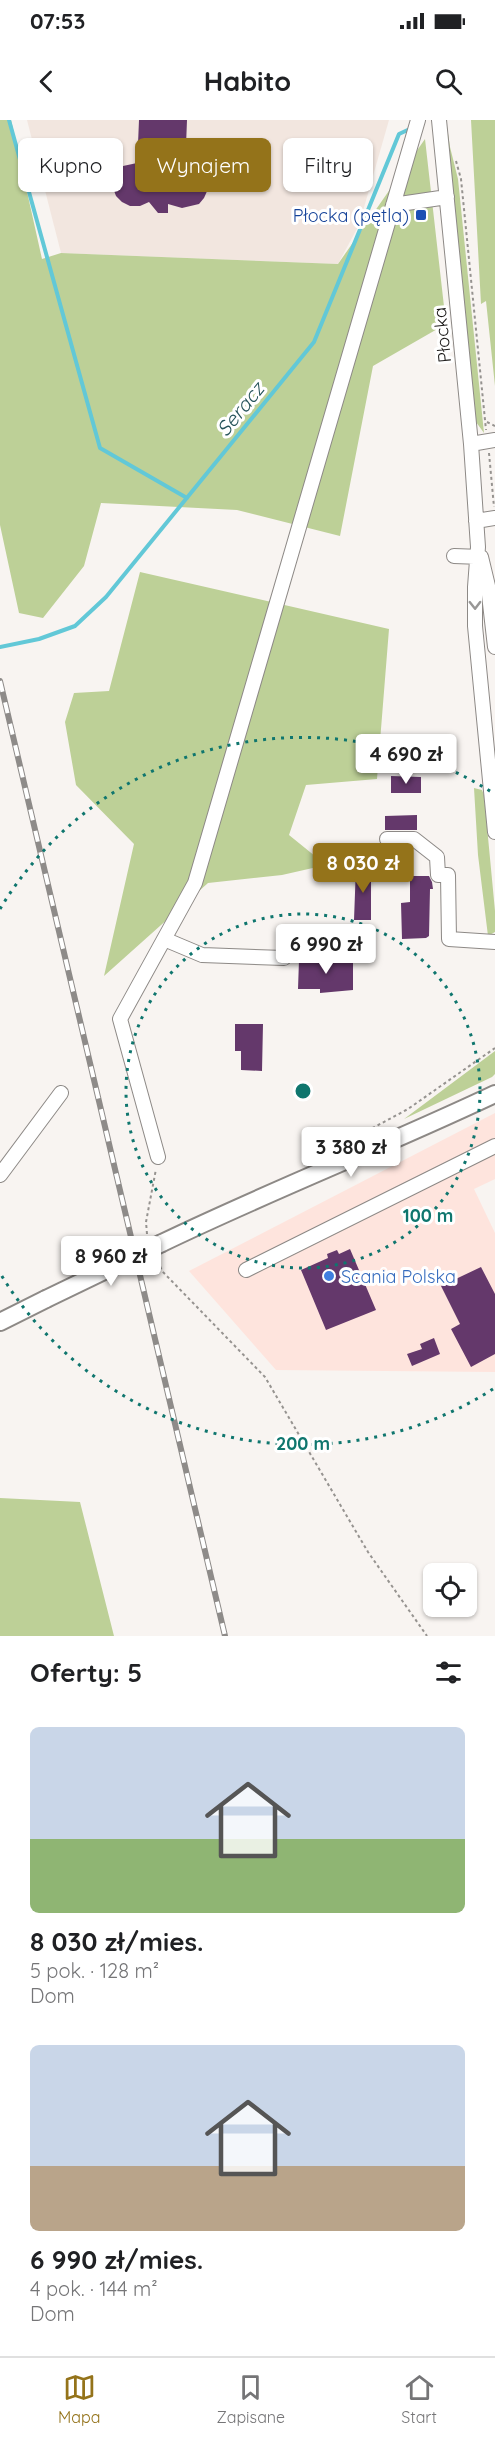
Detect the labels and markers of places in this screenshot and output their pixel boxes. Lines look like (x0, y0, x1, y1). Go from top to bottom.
place label: Płocka (pętla) (293, 204, 409, 227)
marker: Płocka (pętla) (414, 208, 428, 222)
pin: 4 690 zł (344, 734, 468, 785)
pin: 8 030 zł (301, 843, 425, 894)
pin: 6 990 zł (264, 924, 388, 975)
centre of rings (293, 1081, 313, 1101)
pin: 3 380 zł (289, 1127, 413, 1178)
pin: 8 960 zł (49, 1236, 173, 1287)
place label: Scania Polska (341, 1265, 456, 1288)
marker: Scania Polska (322, 1269, 336, 1283)

